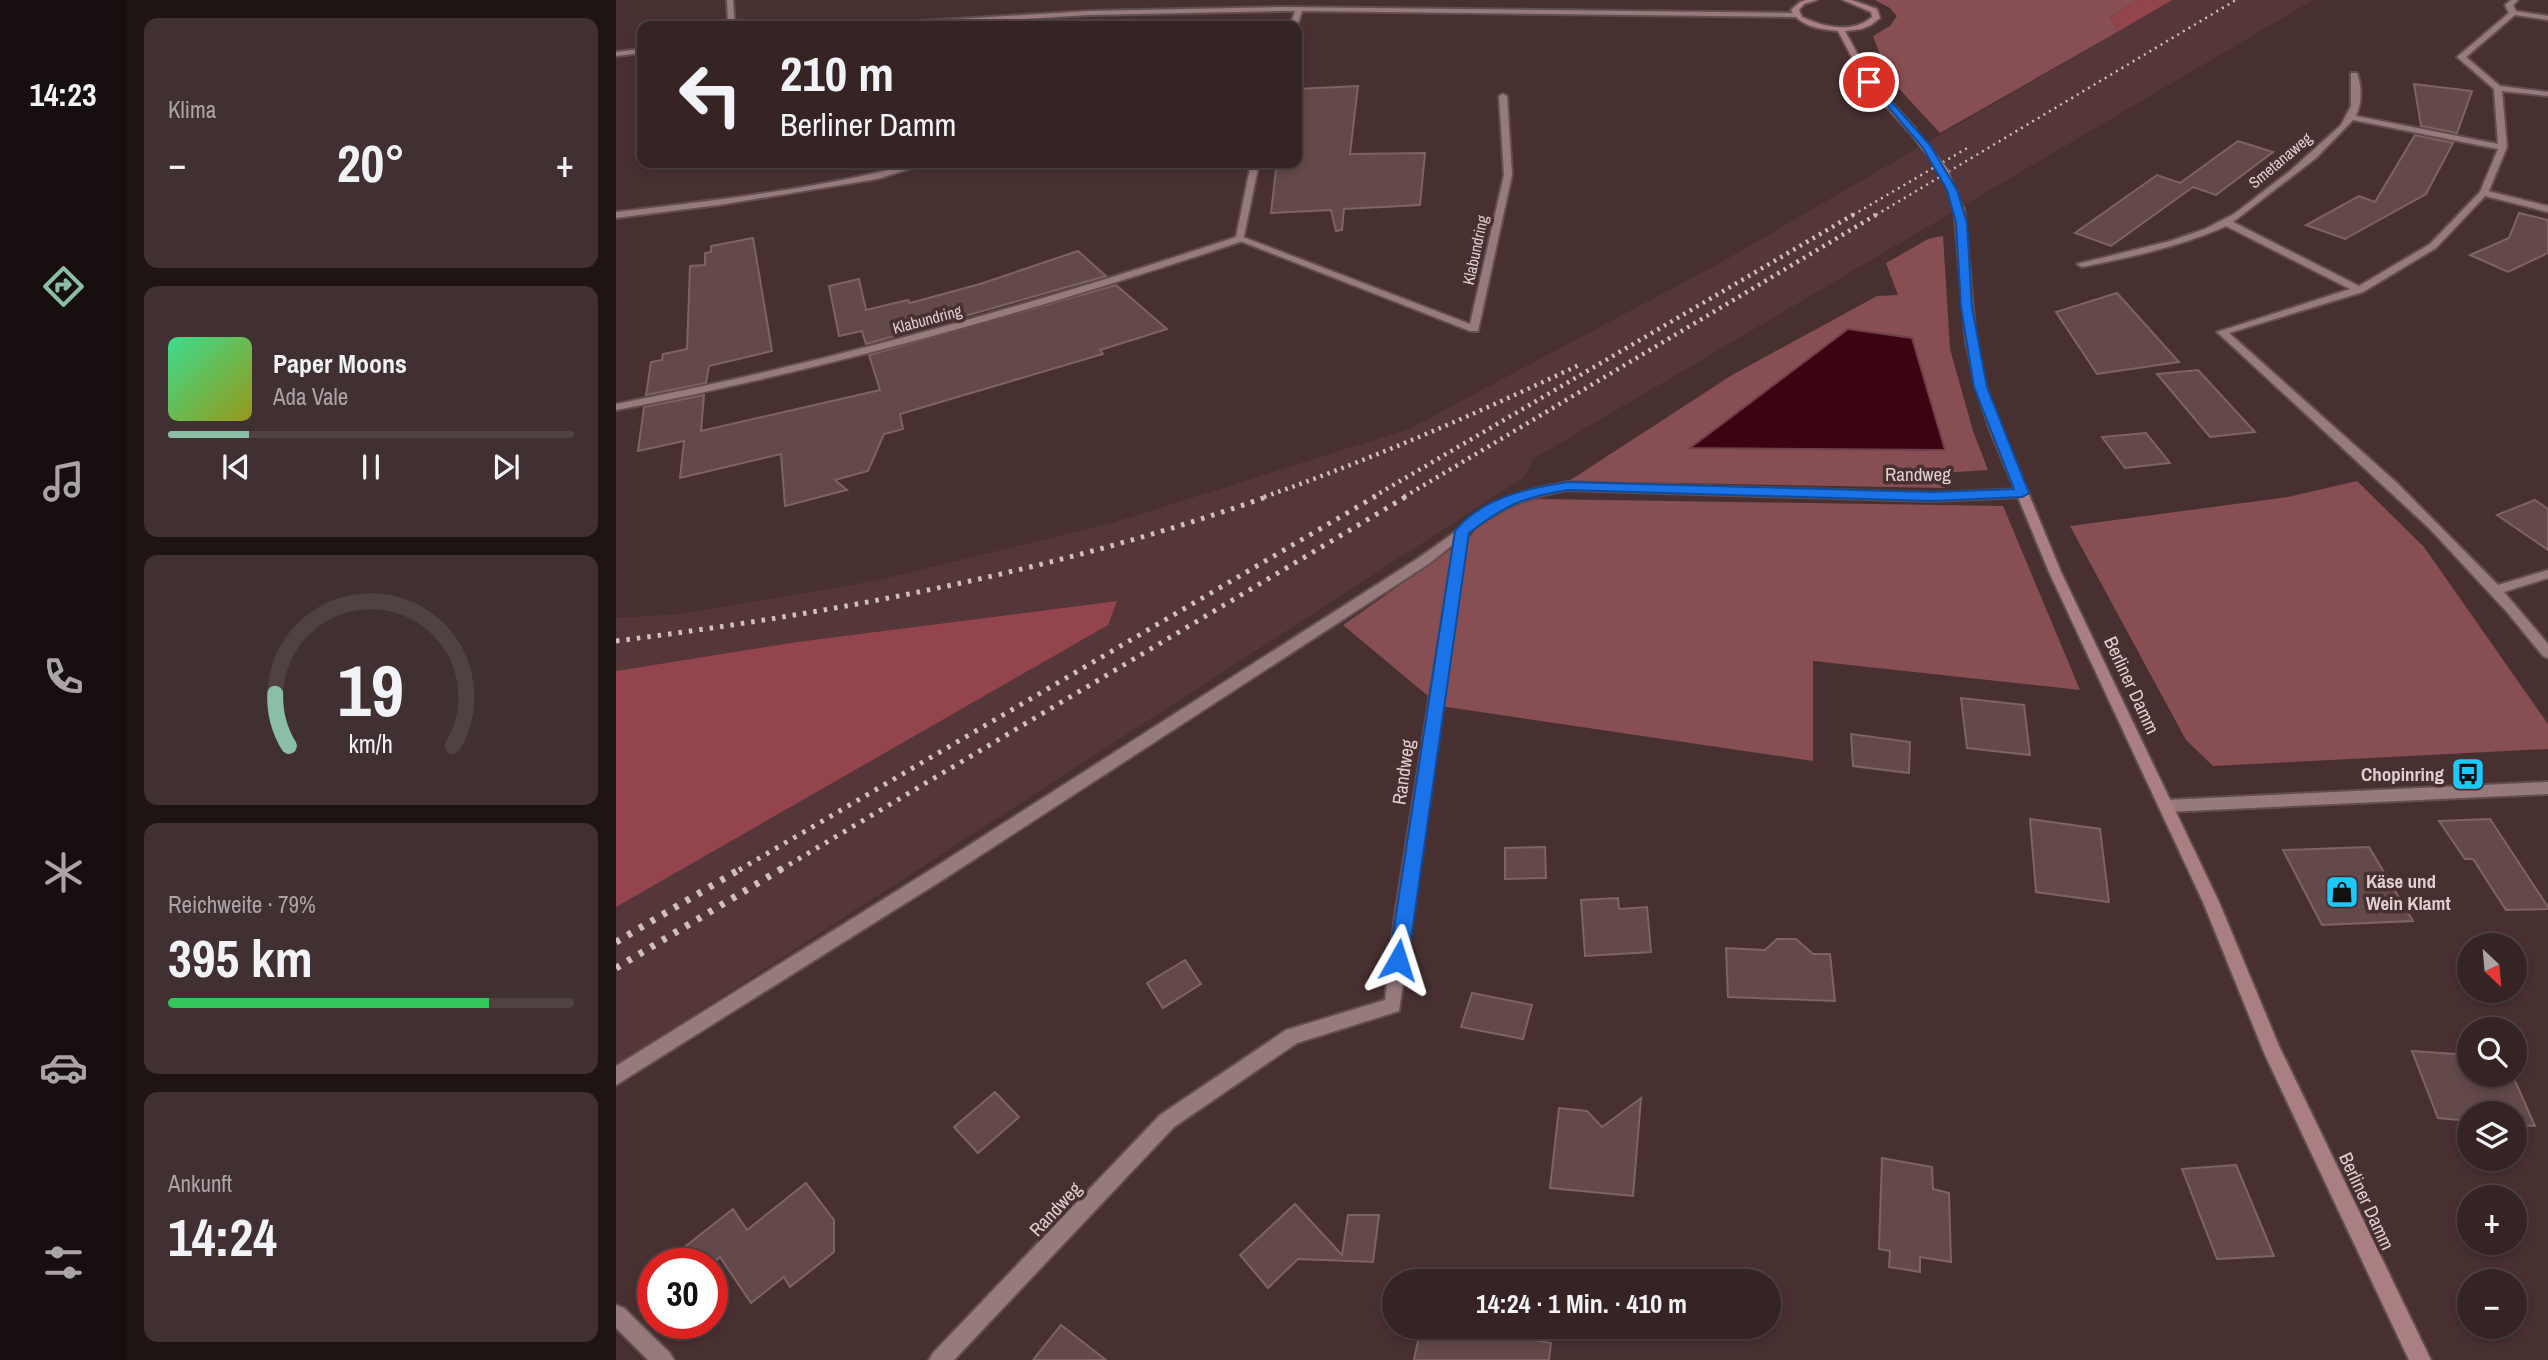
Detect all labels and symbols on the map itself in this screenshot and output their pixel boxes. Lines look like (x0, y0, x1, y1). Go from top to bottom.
pin (1839, 52, 1899, 112)
street label: Smetanaweg (2244, 127, 2317, 193)
street label: Klabundring (1457, 212, 1493, 287)
street label: Klabundring (890, 299, 965, 339)
street label: Randweg (1885, 461, 1951, 487)
street label: Berliner Damm (2098, 632, 2166, 738)
street label: Randweg (1386, 737, 1420, 806)
bus stop icon: Chopinring (2449, 755, 2487, 793)
place label: Chopinring (2361, 761, 2444, 787)
place label: Käse und Wein Klamt (2366, 868, 2451, 916)
shop icon: Käse und Wein Klamt (2323, 873, 2361, 911)
position arrow (1361, 923, 1435, 997)
north arrow (2457, 933, 2527, 1003)
street label: Berliner Damm (2333, 1148, 2401, 1254)
street label: Randweg (1023, 1176, 1087, 1242)
speed limit sign: 30 (637, 1248, 728, 1339)

